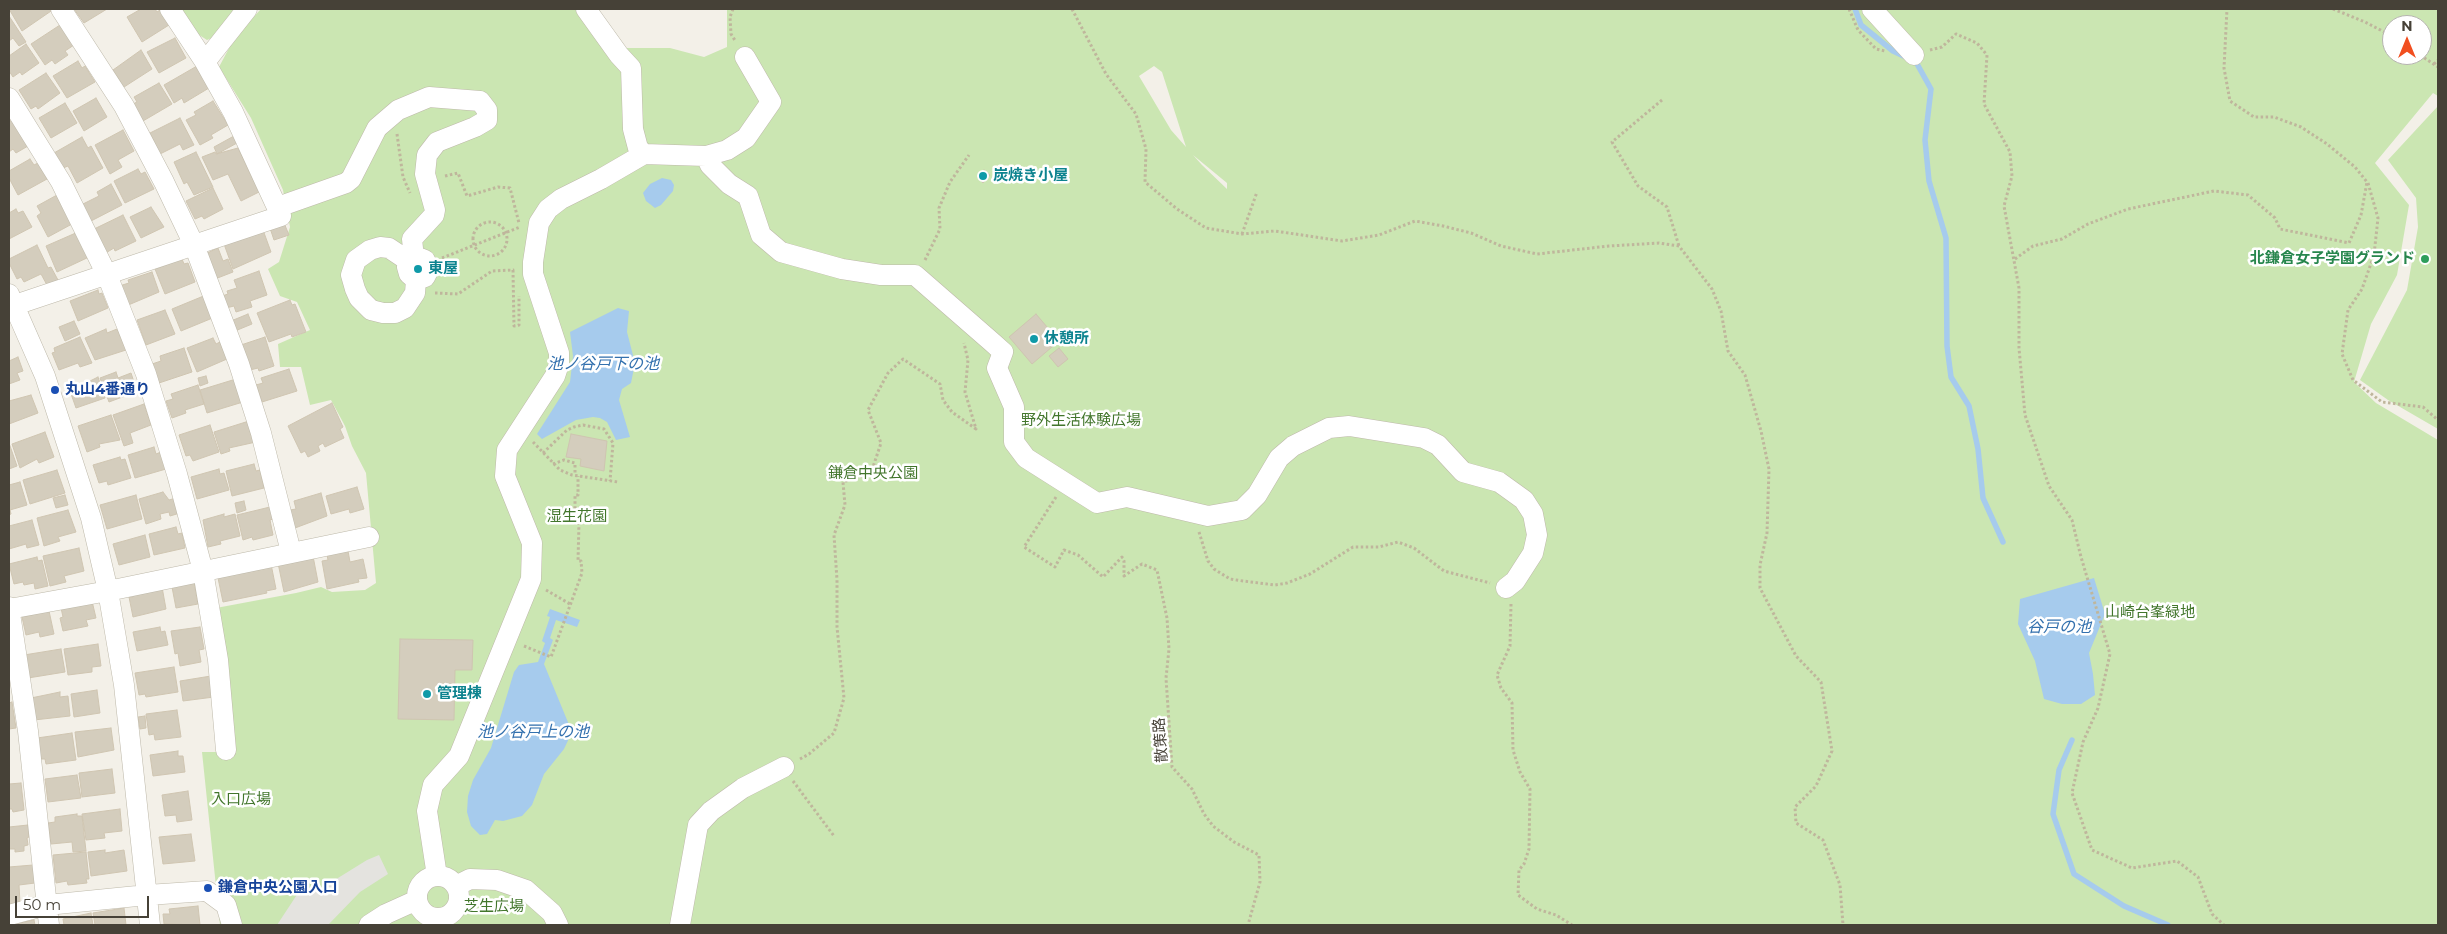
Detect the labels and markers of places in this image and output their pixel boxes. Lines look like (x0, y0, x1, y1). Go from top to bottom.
place label: 炭焼き小屋 (993, 167, 1068, 185)
marker: 炭焼き小屋 (977, 170, 989, 182)
place label: 北鎌倉女子学園グランド (2250, 250, 2415, 268)
marker: 北鎌倉女子学園グランド (2419, 253, 2431, 265)
place label: 東屋 (428, 260, 458, 278)
marker: 東屋 (412, 263, 424, 275)
place label: 休憩所 (1044, 330, 1089, 348)
marker: 休憩所 (1028, 333, 1040, 345)
place label: 丸山4番通り (65, 381, 150, 399)
marker: 丸山4番通り (49, 384, 61, 396)
place label: 管理棟 (437, 685, 482, 703)
marker: 管理棟 (421, 688, 433, 700)
place label: 鎌倉中央公園入口 (218, 879, 338, 897)
marker: 鎌倉中央公園入口 (202, 882, 214, 894)

